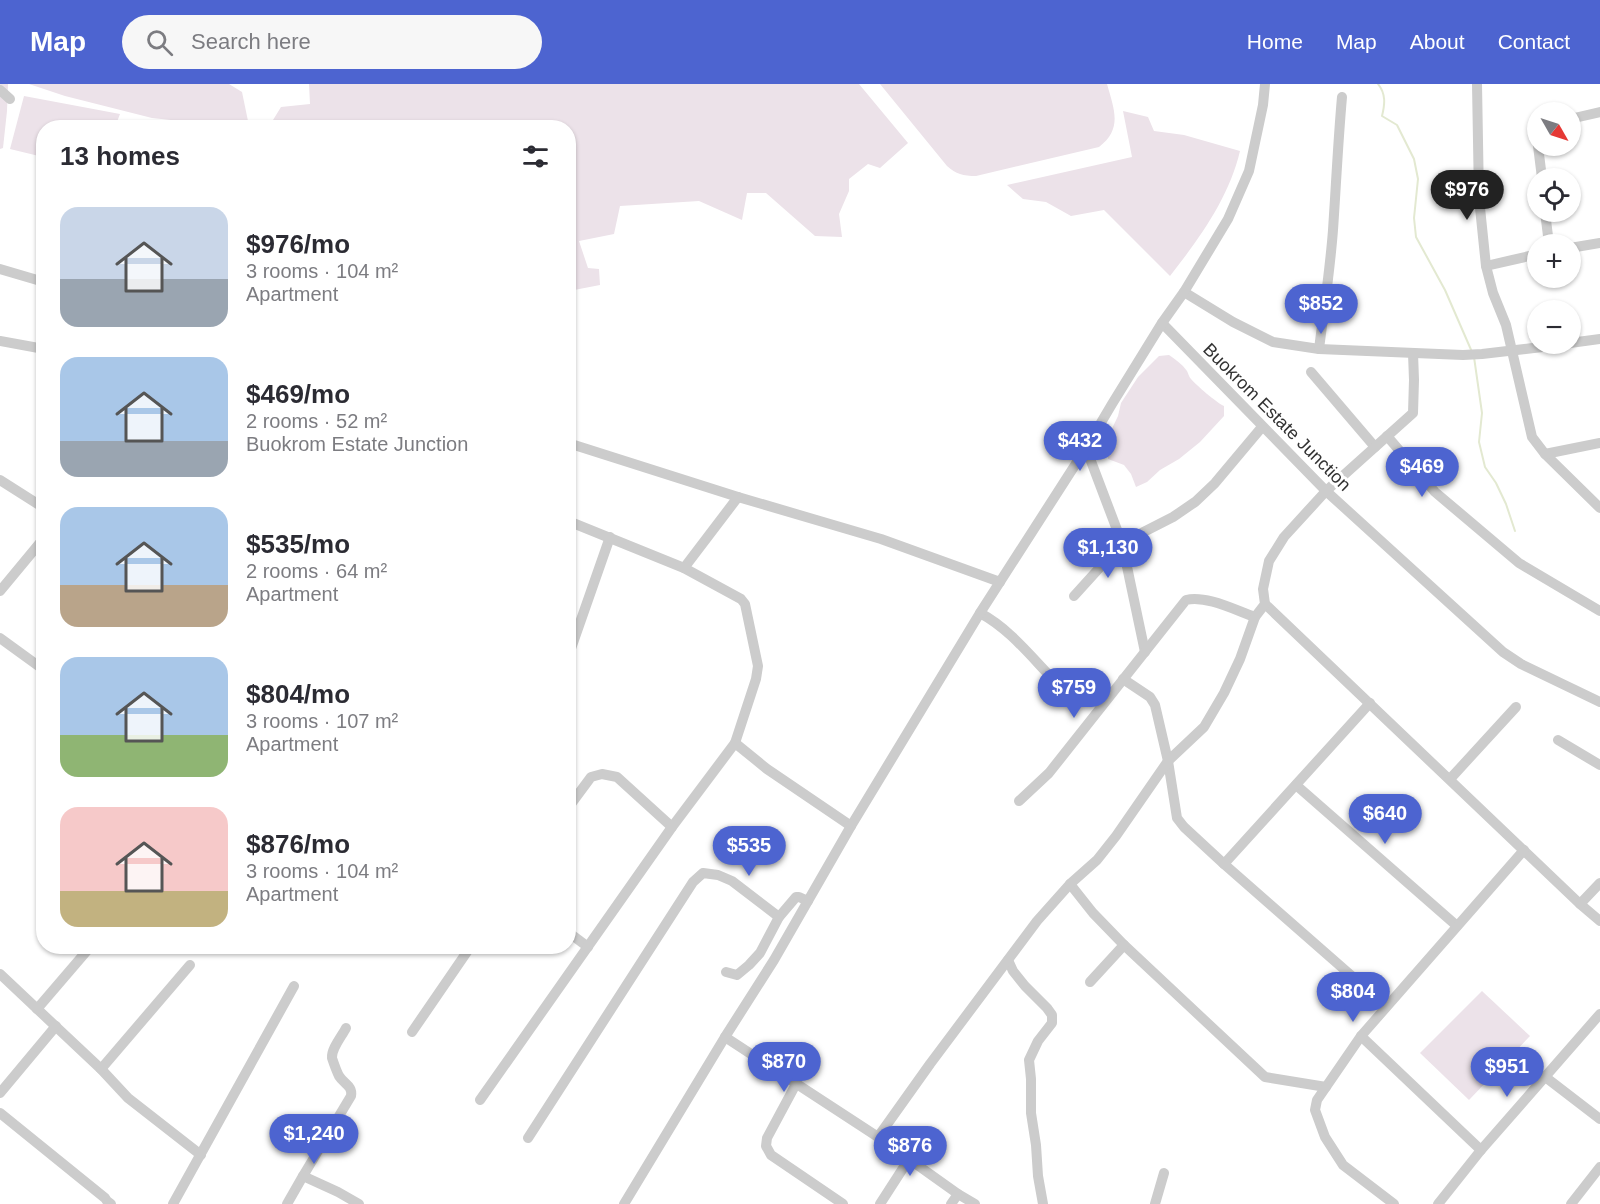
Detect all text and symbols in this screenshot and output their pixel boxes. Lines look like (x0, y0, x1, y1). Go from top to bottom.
search box (122, 15, 542, 69)
text: Map (30, 26, 86, 57)
icon: search (143, 26, 176, 59)
text: Search here (191, 29, 311, 54)
text: Home (1247, 30, 1303, 53)
text: Map (1336, 30, 1377, 53)
text: About (1410, 30, 1465, 53)
text: Contact (1498, 30, 1570, 53)
north arrow (1527, 102, 1581, 156)
map controls (1527, 102, 1581, 354)
icon: filters (519, 140, 552, 173)
text: 13 homes (60, 141, 180, 171)
button: locate (1527, 168, 1581, 222)
pin: $976 (1431, 170, 1503, 221)
text: $976 (1445, 178, 1489, 200)
text: $976/mo (246, 229, 350, 259)
icon: home (108, 231, 180, 303)
button: + (1527, 234, 1581, 288)
text: 3 rooms · 104 m² (246, 260, 398, 282)
text: Apartment (246, 283, 338, 305)
pin: $852 (1285, 284, 1357, 335)
text: $852 (1299, 292, 1343, 314)
button: − (1527, 300, 1581, 354)
street label: Buokrom Estate Junction (1199, 339, 1355, 495)
text: $469/mo (246, 379, 350, 409)
icon: home (108, 381, 180, 453)
text: 2 rooms · 52 m² (246, 410, 387, 432)
pin: $432 (1044, 421, 1116, 472)
text: $432 (1058, 429, 1102, 451)
text: Buokrom Estate Junction (246, 433, 468, 455)
pin: $469 (1386, 447, 1458, 498)
text: $469 (1400, 455, 1444, 477)
pin: $1,130 (1059, 528, 1157, 579)
text: $535/mo (246, 529, 350, 559)
icon: home (108, 531, 180, 603)
text: $1,130 (1077, 536, 1139, 558)
text: 2 rooms · 64 m² (246, 560, 387, 582)
text: Apartment (246, 583, 338, 605)
pin: $759 (1038, 668, 1110, 719)
text: $759 (1052, 676, 1096, 698)
text: $804/mo (246, 679, 350, 709)
icon: home (108, 681, 180, 753)
text: 3 rooms · 107 m² (246, 710, 398, 732)
text: Apartment (246, 733, 338, 755)
pin: $640 (1349, 794, 1421, 845)
text: $640 (1363, 802, 1407, 824)
pin: $535 (713, 826, 785, 877)
text: $876/mo (246, 829, 350, 859)
icon: home (108, 831, 180, 903)
text: $535 (727, 834, 771, 856)
text: 3 rooms · 104 m² (246, 860, 398, 882)
text: Apartment (246, 883, 338, 905)
pin: $804 (1317, 972, 1389, 1023)
text: $804 (1331, 980, 1375, 1002)
pin: $870 (748, 1042, 820, 1093)
pin: $951 (1471, 1047, 1543, 1098)
text: $870 (762, 1050, 806, 1072)
text: $951 (1485, 1055, 1529, 1077)
pin: $1,240 (265, 1114, 363, 1165)
text: $1,240 (283, 1122, 345, 1144)
pin: $876 (874, 1126, 946, 1177)
text: $876 (888, 1134, 932, 1156)

